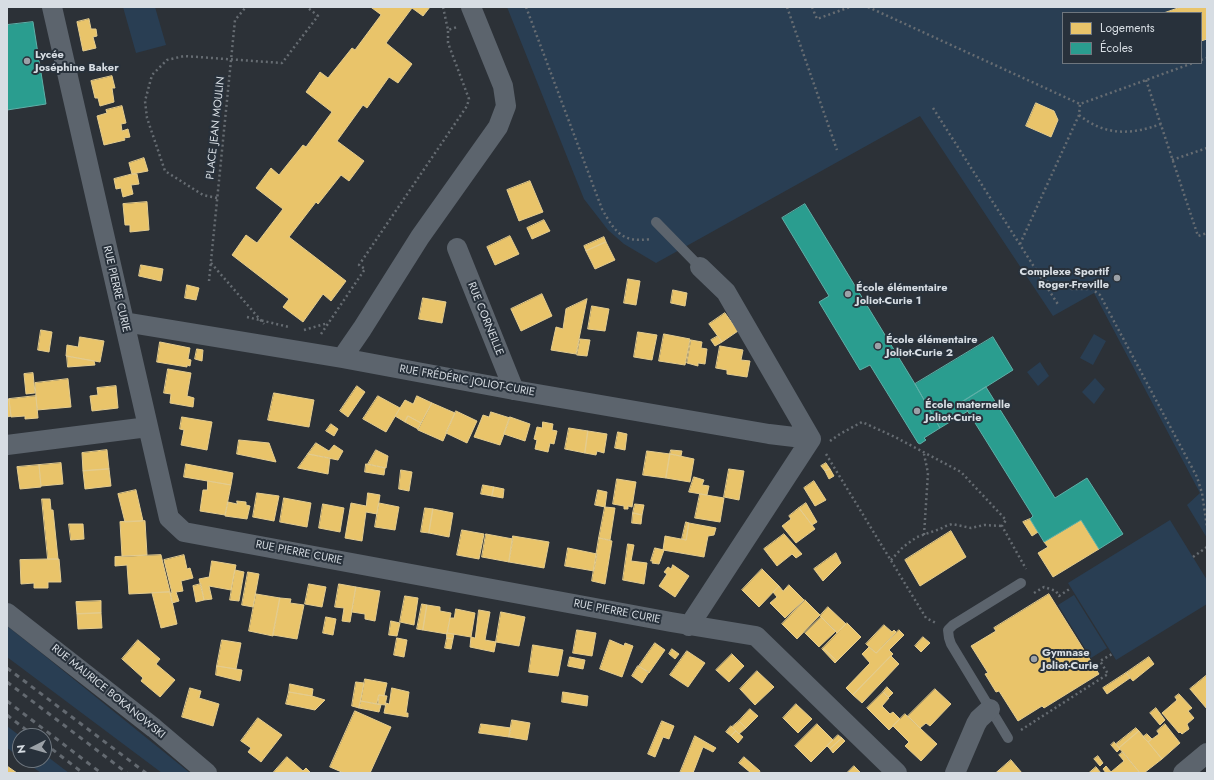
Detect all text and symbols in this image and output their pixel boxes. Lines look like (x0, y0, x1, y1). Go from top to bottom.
legend (1062, 12, 1202, 64)
text: Logements (1100, 19, 1155, 37)
text: Écoles (1100, 39, 1133, 57)
place label: Lycée Joséphine Baker (35, 48, 119, 74)
marker: Lycée Joséphine Baker (22, 56, 32, 66)
street label: PLACE JEAN MOULIN (204, 76, 228, 180)
street label: RUE PIERRE CURIE (100, 245, 132, 333)
place label: Complexe Sportif Roger-Freville (1020, 265, 1109, 291)
marker: Complexe Sportif Roger-Freville (1112, 273, 1122, 283)
street label: RUE CORNEILLE (464, 280, 506, 358)
place label: École élémentaire Joliot-Curie 1 (856, 281, 947, 307)
marker: École élémentaire Joliot-Curie 1 (843, 289, 853, 299)
place label: École élémentaire Joliot-Curie 2 (886, 333, 977, 359)
marker: École élémentaire Joliot-Curie 2 (873, 341, 883, 351)
street label: RUE FRÉDÉRIC JOLIOT-CURIE (398, 363, 536, 399)
place label: École maternelle Joliot-Curie (925, 398, 1010, 424)
marker: École maternelle Joliot-Curie (912, 406, 922, 416)
street label: RUE PIERRE CURIE (254, 538, 344, 568)
street label: RUE PIERRE CURIE (572, 597, 662, 627)
street label: RUE MAURICE BOKANOWSKI (49, 642, 167, 742)
place label: Gymnase Joliot-Curie (1042, 646, 1098, 672)
marker: Gymnase Joliot-Curie (1029, 654, 1039, 664)
north arrow (12, 728, 52, 768)
text: N (13, 744, 29, 754)

